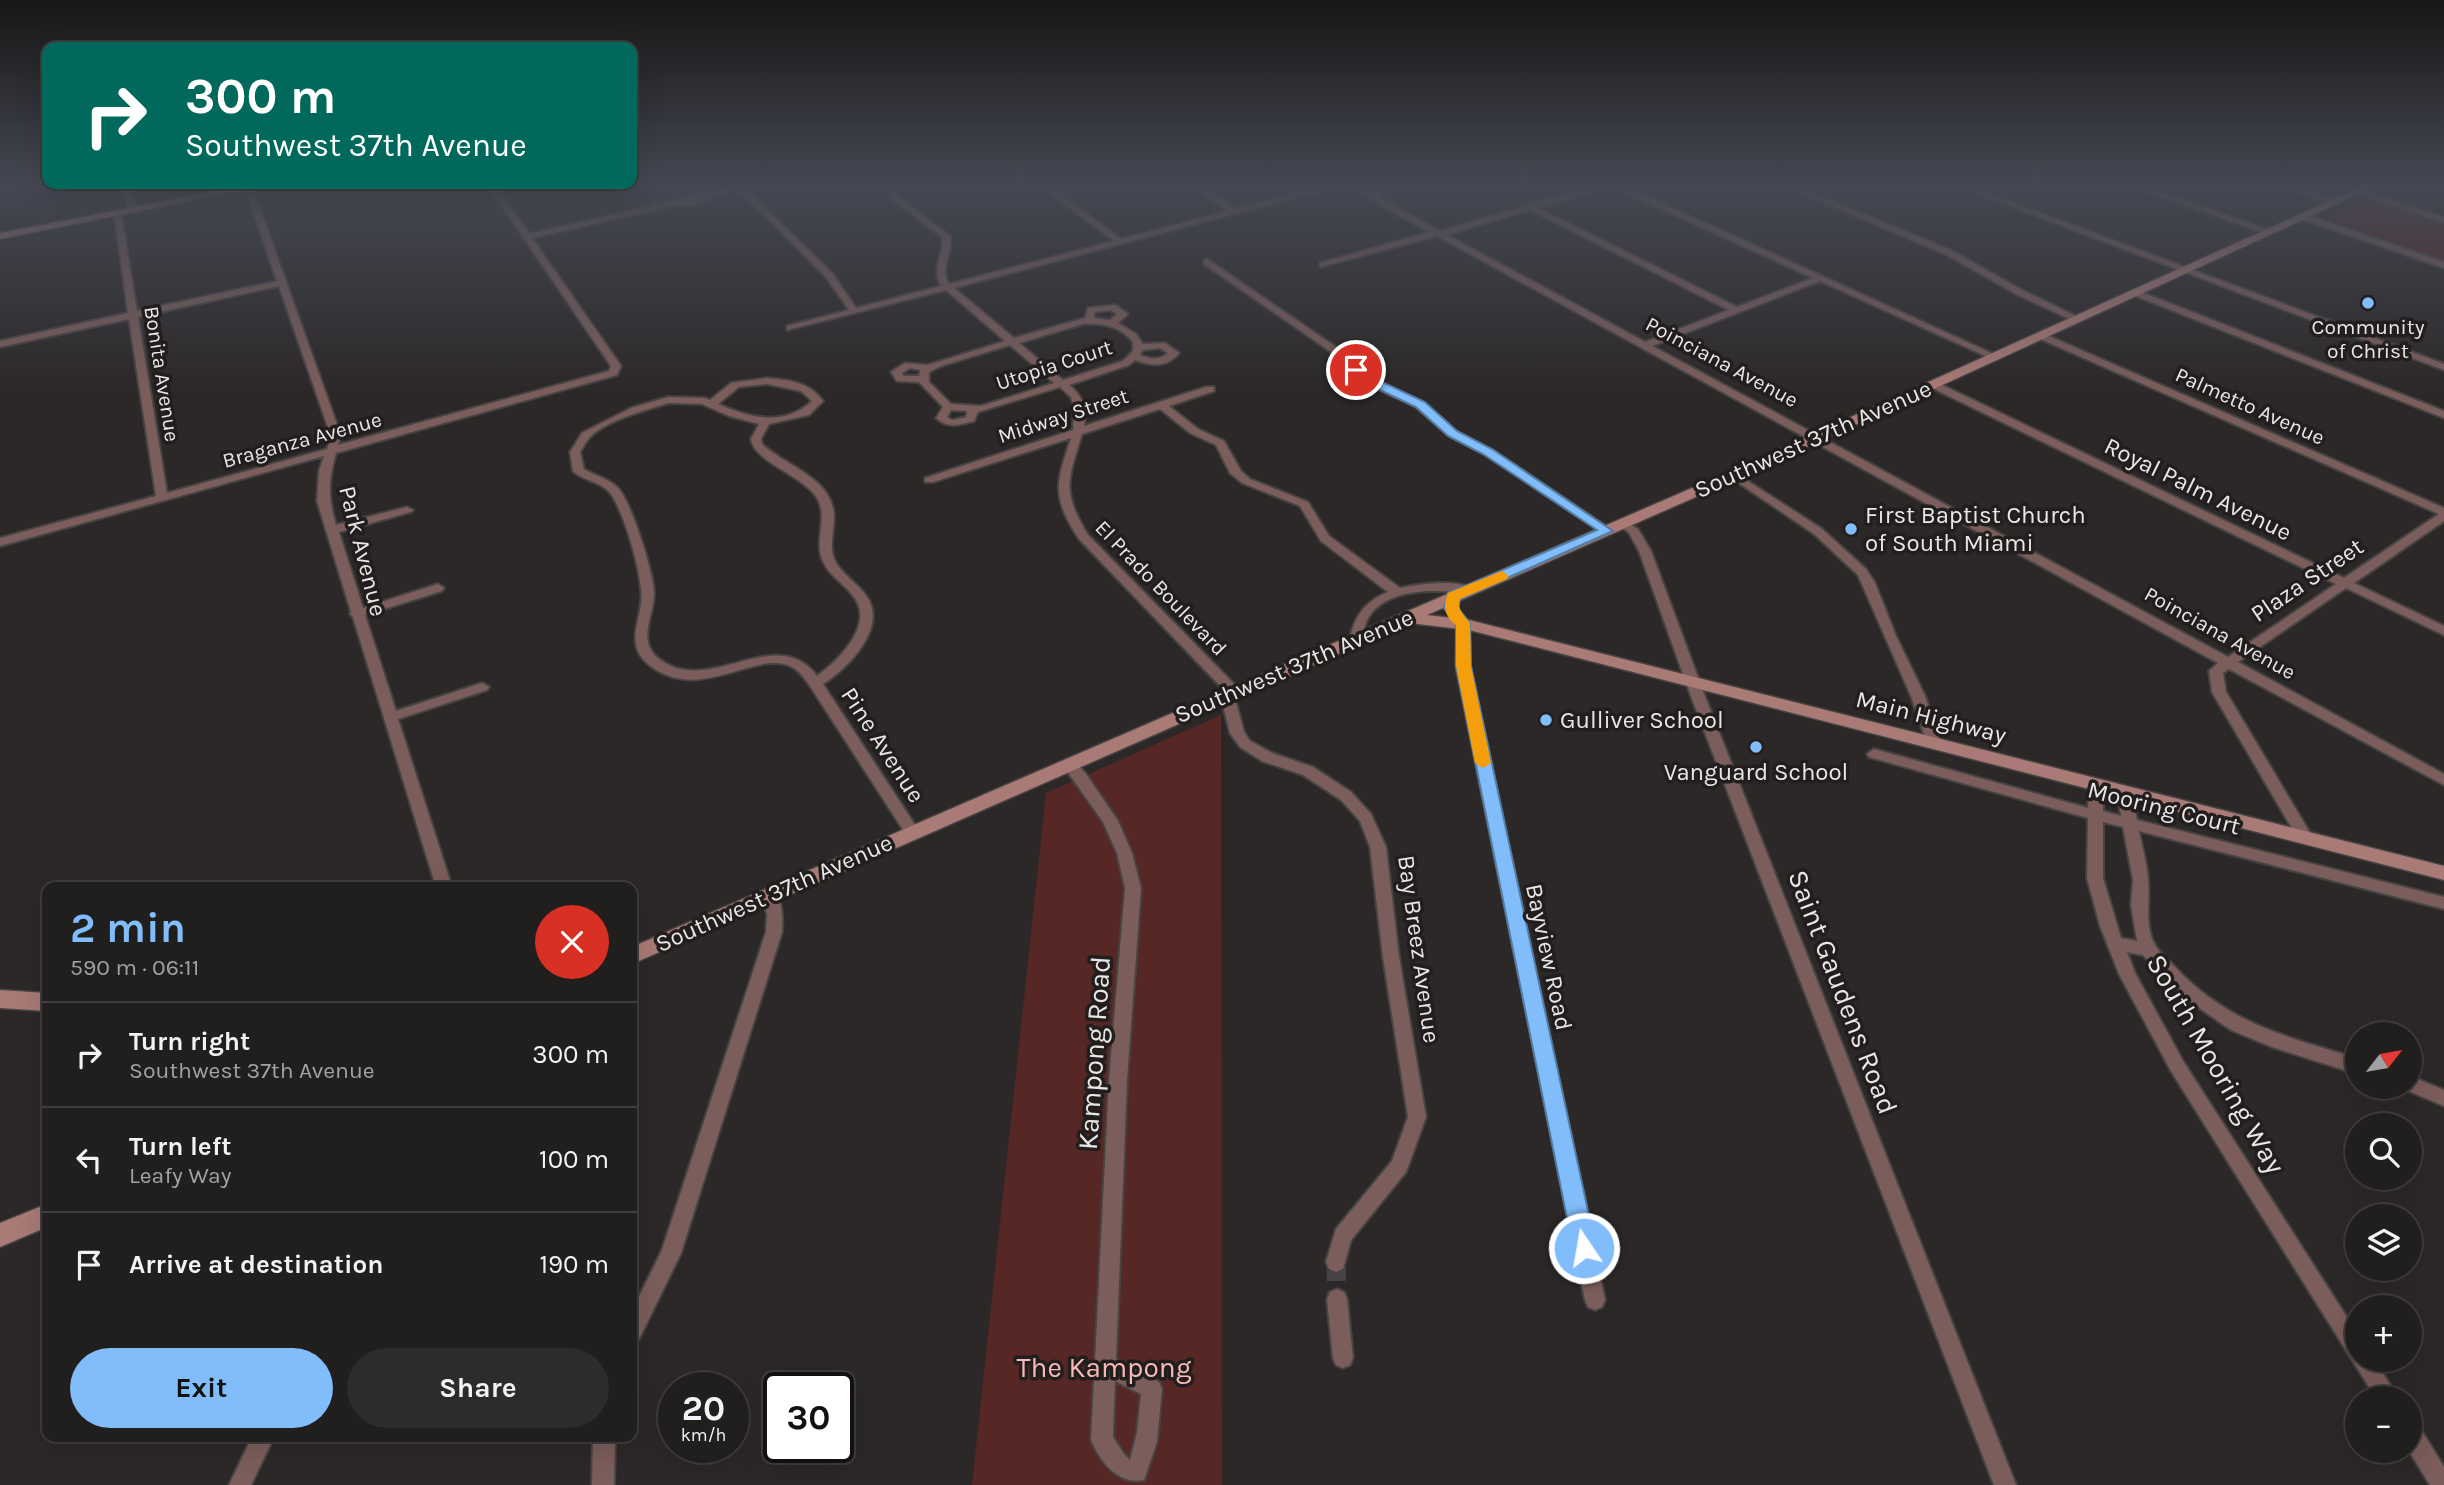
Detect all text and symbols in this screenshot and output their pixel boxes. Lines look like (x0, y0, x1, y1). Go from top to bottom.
text: 300 m (185, 68, 336, 125)
icon: right (70, 70, 161, 161)
text: Southwest 37th Avenue (185, 127, 527, 164)
marker: Community of Christ (2360, 295, 2376, 311)
street label: Bonita Avenue (139, 304, 185, 444)
street label: Poinciana Avenue (1642, 312, 1802, 412)
place label: Community of Christ (2312, 315, 2425, 363)
street label: Utopia Court (993, 335, 1115, 395)
pin (1326, 340, 1386, 400)
icon: arrive (1337, 351, 1375, 389)
street label: Palmetto Avenue (2172, 362, 2328, 450)
street label: Southwest 37th Avenue (1690, 374, 1936, 504)
street label: Midway Street (995, 384, 1131, 448)
street label: Braganza Avenue (220, 407, 384, 473)
street label: Royal Palm Avenue (2100, 431, 2296, 547)
street label: Park Avenue (333, 483, 393, 619)
place label: First Baptist Church of South Miami (1865, 501, 2086, 557)
street label: El Prado Boulevard (1090, 515, 1232, 661)
marker: First Baptist Church of South Miami (1843, 521, 1859, 537)
street label: Plaza Street (2246, 532, 2368, 628)
street label: Poinciana Avenue (2140, 582, 2300, 684)
street label: Southwest 37th Avenue (1171, 603, 1417, 729)
street label: Pine Avenue (835, 682, 931, 808)
street label: Main Highway (1853, 685, 2009, 749)
place label: Gulliver School (1560, 706, 1724, 734)
marker: Gulliver School (1538, 712, 1554, 728)
marker: Vanguard School (1748, 739, 1764, 755)
place label: Vanguard School (1664, 758, 1848, 786)
street label: Mooring Court (2085, 776, 2243, 840)
street label: Southwest 37th Avenue (651, 828, 897, 958)
street label: Bay Breez Avenue (1392, 853, 1446, 1045)
street label: Saint Gaudens Road (1781, 865, 1905, 1119)
street label: Bayview Road (1520, 881, 1578, 1033)
text: 2 min (70, 903, 186, 953)
button: close (535, 905, 609, 979)
street label: South Mooring Way (2140, 948, 2292, 1180)
text: 590 m · 06:11 (70, 954, 199, 981)
street label: Kampong Road (1071, 955, 1117, 1151)
north arrow (2345, 1022, 2422, 1099)
map controls (2345, 1022, 2422, 1463)
text: Turn right (129, 1026, 250, 1057)
icon: right (70, 1036, 108, 1074)
text: 300 m (532, 1039, 609, 1070)
text: Southwest 37th Avenue (129, 1057, 375, 1084)
button: search (2345, 1113, 2422, 1190)
text: Turn left (129, 1131, 231, 1162)
icon: left (70, 1141, 108, 1179)
text: 100 m (539, 1144, 609, 1175)
text: Leafy Way (129, 1162, 231, 1189)
button: layers (2345, 1204, 2422, 1281)
position arrow (1547, 1211, 1621, 1285)
icon: arrive (70, 1246, 108, 1284)
text: Arrive at destination (129, 1249, 383, 1280)
text: 190 m (539, 1249, 609, 1280)
button: + (2345, 1295, 2422, 1372)
button: Exit (70, 1348, 333, 1428)
button: Share (347, 1348, 609, 1428)
park label: The Kampong (1017, 1351, 1192, 1384)
speed limit sign: 30 (763, 1372, 854, 1463)
button: − (2345, 1386, 2422, 1463)
text: 20 (682, 1388, 725, 1429)
text: km/h (681, 1424, 726, 1446)

